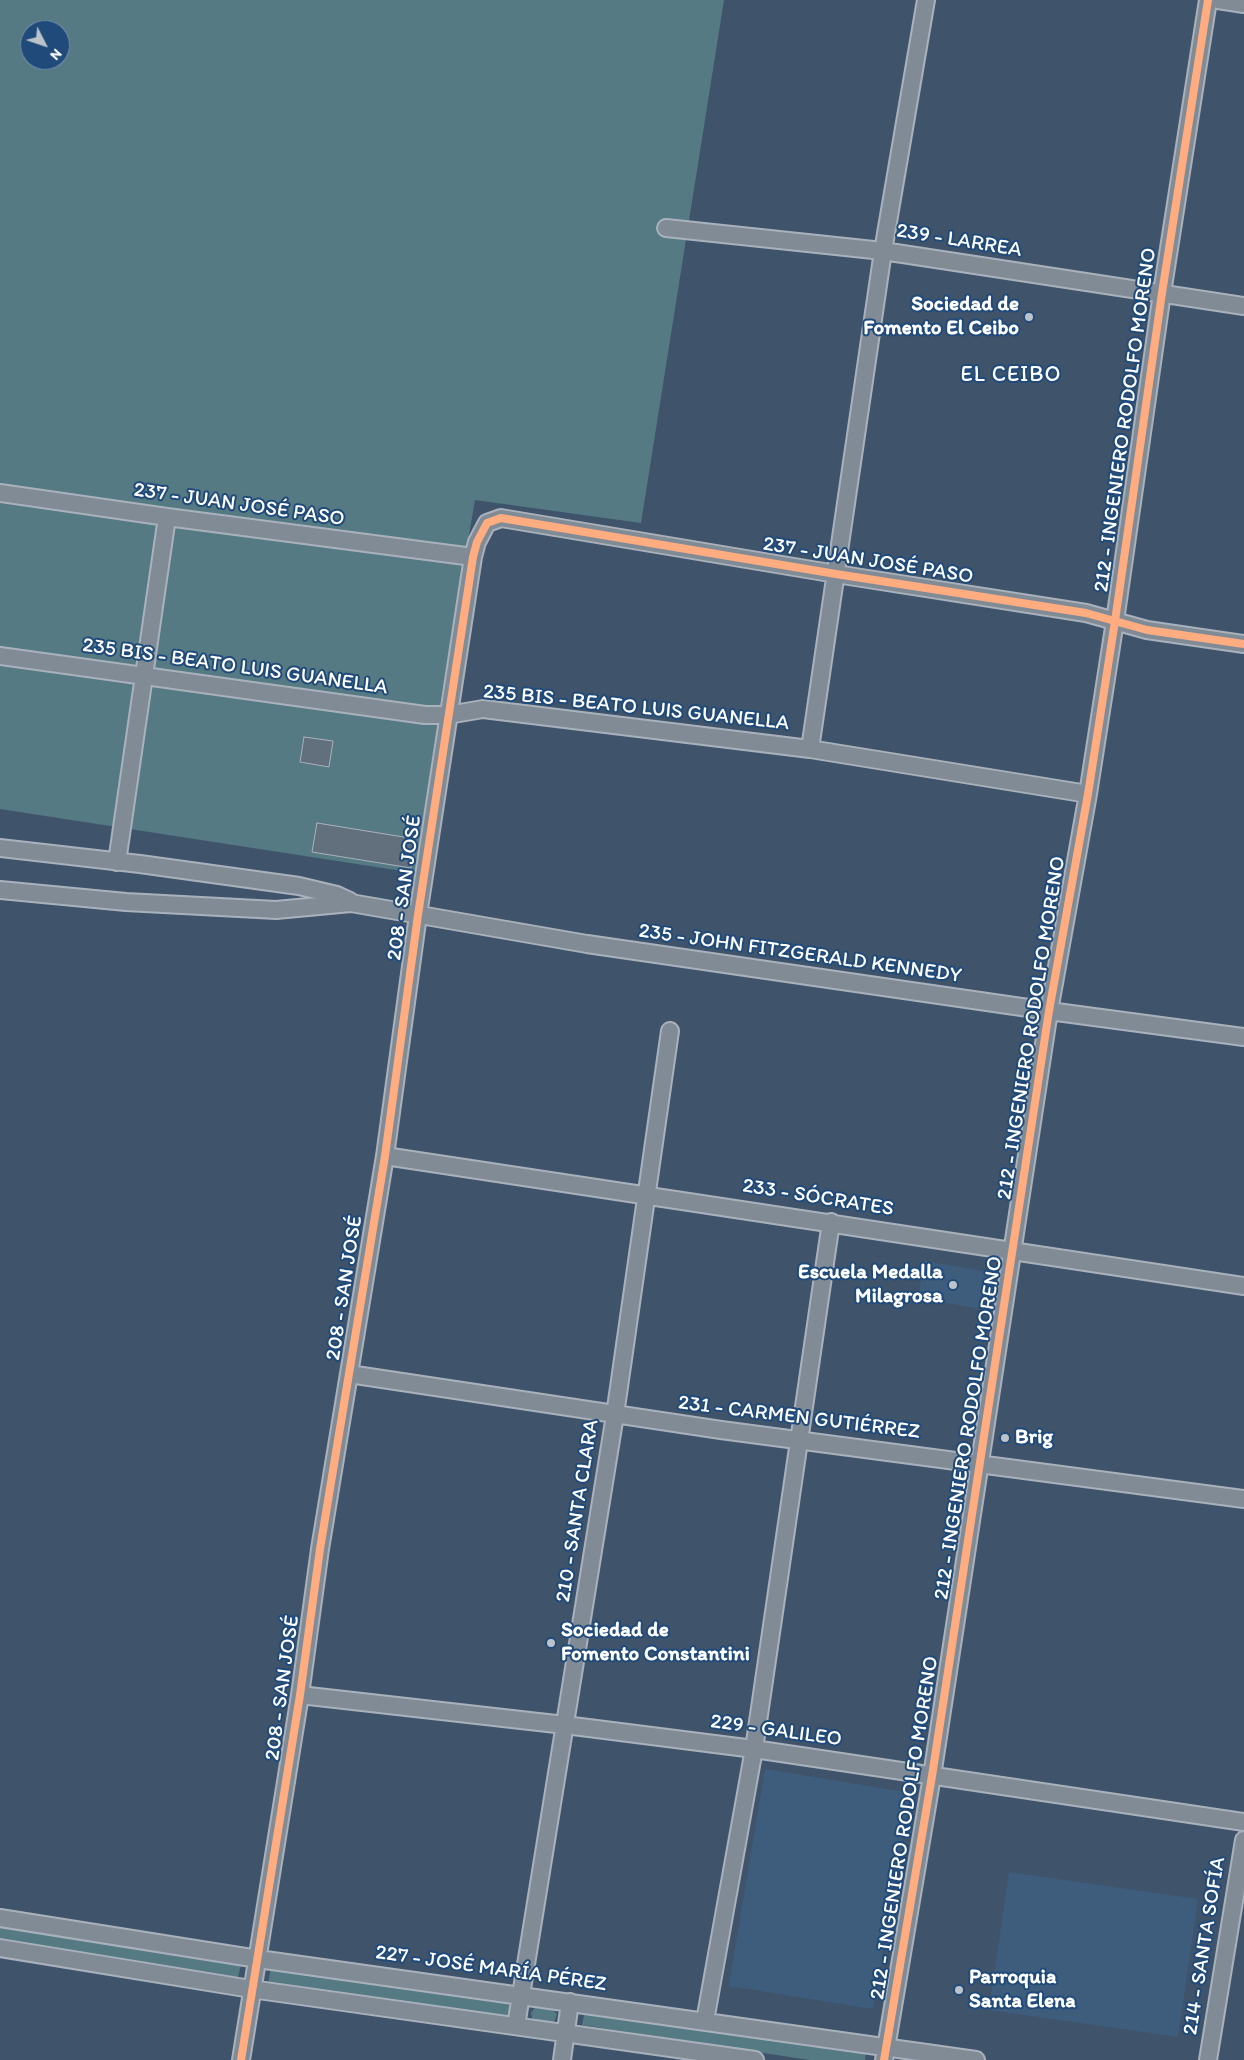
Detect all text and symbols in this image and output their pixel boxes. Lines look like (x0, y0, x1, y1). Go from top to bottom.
north arrow (20, 20, 70, 70)
text: N (46, 45, 65, 64)
street label: 239 - LARREA (895, 219, 1023, 263)
street label: 212 - INGENIERO RODOLFO MORENO (1089, 246, 1163, 594)
place label: Sociedad de Fomento El Ceibo (863, 292, 1019, 342)
marker: Sociedad de Fomento El Ceibo (1023, 311, 1035, 323)
district label: EL CEIBO (961, 362, 1061, 388)
street label: 237 - JUAN JOSÉ PASO (132, 478, 346, 532)
street label: 237 - JUAN JOSÉ PASO (761, 532, 975, 590)
street label: 235 BIS - BEATO LUIS GUANELLA (81, 633, 389, 701)
street label: 235 BIS - BEATO LUIS GUANELLA (482, 679, 790, 737)
street label: 208 - SAN JOSÉ (382, 814, 428, 962)
street label: 212 - INGENIERO RODOLFO MORENO (992, 854, 1072, 1202)
street label: 235 - JOHN FITZGERALD KENNEDY (637, 919, 963, 989)
street label: 233 - SÓCRATES (741, 1174, 895, 1222)
street label: 208 - SAN JOSÉ (321, 1214, 369, 1362)
street label: 212 - INGENIERO RODOLFO MORENO (929, 1254, 1009, 1602)
place label: Escuela Medalla Milagrosa (798, 1260, 943, 1310)
marker: Escuela Medalla Milagrosa (947, 1279, 959, 1291)
street label: 231 - CARMEN GUTIÉRREZ (677, 1391, 921, 1445)
street label: 210 - SANTA CLARA (551, 1418, 605, 1604)
place label: Brig (1015, 1425, 1053, 1451)
marker: Brig (999, 1432, 1011, 1444)
street label: 208 - SAN JOSÉ (260, 1614, 306, 1762)
place label: Sociedad de Fomento Constantini (561, 1618, 750, 1668)
marker: Sociedad de Fomento Constantini (545, 1637, 557, 1649)
street label: 212 - INGENIERO RODOLFO MORENO (865, 1654, 945, 2002)
street label: 229 - GALILEO (709, 1709, 843, 1753)
street label: 214 - SANTA SOFÍA (1178, 1855, 1232, 2037)
street label: 227 - JOSÉ MARÍA PÉREZ (374, 1940, 608, 1998)
place label: Parroquia Santa Elena (969, 1965, 1076, 2015)
marker: Parroquia Santa Elena (953, 1984, 965, 1996)

